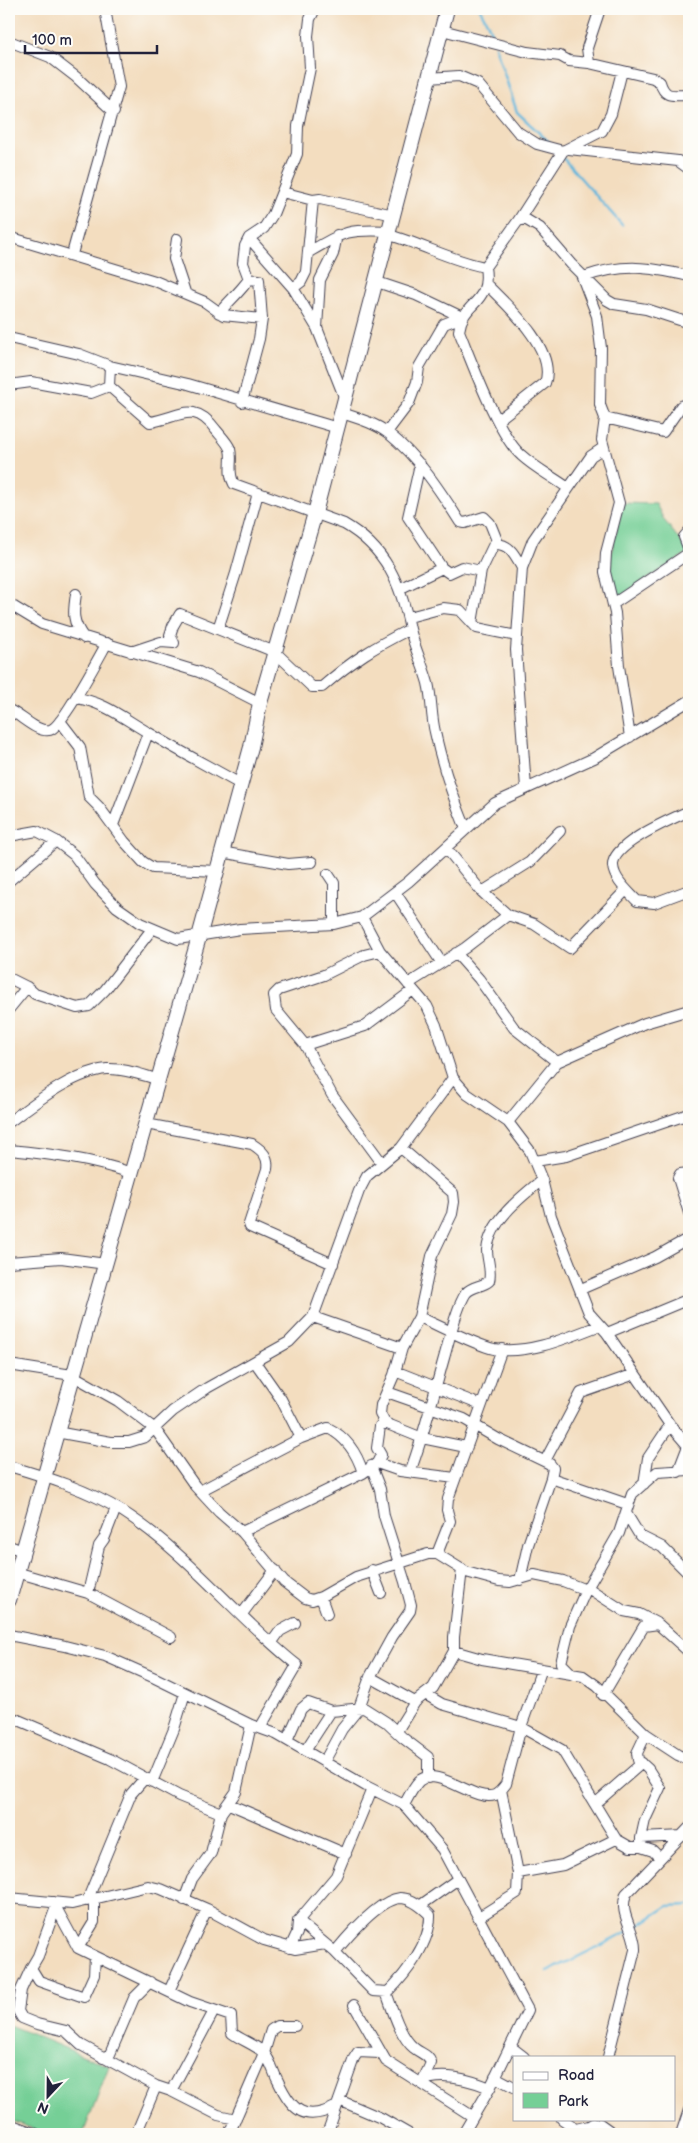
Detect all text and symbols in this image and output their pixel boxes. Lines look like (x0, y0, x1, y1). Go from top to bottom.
scale bar (25, 22, 158, 54)
text: 100 m (32, 31, 72, 50)
legend (513, 2056, 676, 2120)
text: Road (558, 2066, 594, 2085)
north arrow (22, 2070, 72, 2120)
text: Park (558, 2092, 589, 2111)
text: N (35, 2098, 51, 2117)

